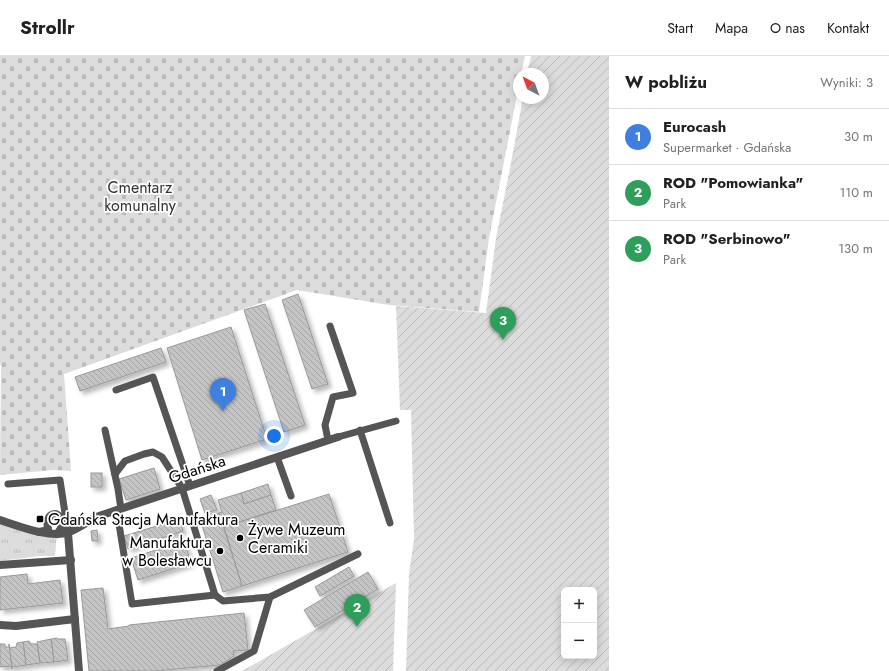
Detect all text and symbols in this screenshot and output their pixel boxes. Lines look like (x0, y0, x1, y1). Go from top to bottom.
text: Strollr (20, 14, 75, 41)
text: Start (667, 18, 693, 38)
text: Mapa (715, 18, 748, 38)
text: O nas (770, 18, 805, 38)
text: Kontakt (827, 18, 869, 38)
north arrow (513, 68, 549, 104)
text: W pobliżu (625, 70, 707, 94)
text: Wyniki: 3 (820, 73, 873, 92)
text: Eurocash (663, 116, 726, 138)
text: 1 (635, 127, 641, 146)
text: 30 m (844, 127, 873, 146)
text: Supermarket · Gdańska (663, 138, 791, 157)
text: ROD "Pomowianka" (663, 172, 803, 194)
park label: Cmentarz komunalny (104, 176, 177, 217)
text: 2 (634, 183, 642, 202)
text: 110 m (839, 183, 873, 202)
text: Park (663, 194, 686, 213)
text: ROD "Serbinowo" (663, 228, 790, 250)
text: 3 (634, 239, 642, 258)
text: 130 m (838, 239, 873, 258)
text: Park (663, 250, 686, 269)
pin: 3 (490, 307, 516, 340)
pin: 1 (210, 378, 236, 411)
your location (264, 426, 284, 446)
street label: Gdańska (165, 449, 229, 489)
place label: Gdańska Stacja Manufaktura (48, 508, 238, 531)
marker: Gdańska Stacja Manufaktura (35, 514, 45, 524)
place label: Żywe Muzeum Ceramiki (248, 518, 346, 559)
place label: Manufaktura w Bolesławcu (122, 531, 212, 572)
marker: Żywe Muzeum Ceramiki (235, 533, 245, 543)
marker: Manufaktura w Bolesławcu (215, 546, 225, 556)
map controls (561, 587, 597, 659)
button: + (561, 587, 597, 623)
pin: 2 (344, 594, 370, 627)
button: − (561, 623, 597, 659)

